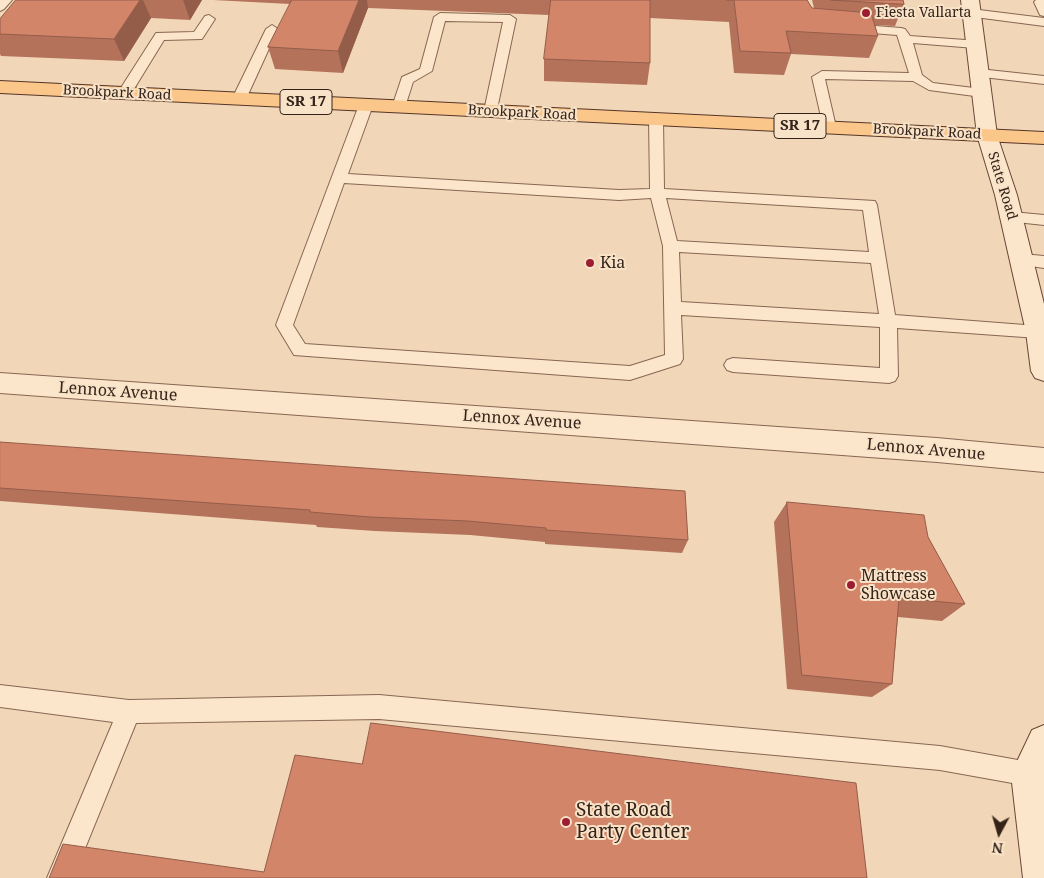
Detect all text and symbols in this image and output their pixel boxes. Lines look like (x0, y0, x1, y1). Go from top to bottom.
place label: Fiesta Vallarta (876, 5, 971, 21)
marker: Fiesta Vallarta (860, 7, 872, 19)
street label: Brookpark Road (62, 82, 172, 104)
road number: SR 17 (280, 90, 332, 114)
street label: Brookpark Road (467, 102, 577, 124)
road number: SR 17 (774, 114, 826, 138)
street label: Brookpark Road (872, 121, 982, 143)
street label: State Road (984, 150, 1020, 222)
place label: Kia (600, 253, 625, 273)
marker: Kia (584, 257, 596, 269)
street label: Lennox Avenue (58, 378, 178, 406)
street label: Lennox Avenue (462, 406, 582, 434)
street label: Lennox Avenue (866, 435, 986, 465)
place label: Mattress Showcase (861, 566, 936, 604)
marker: Mattress Showcase (845, 579, 857, 591)
place label: State Road Party Center (576, 800, 689, 844)
north arrow (974, 808, 1024, 858)
marker: State Road Party Center (560, 816, 572, 828)
text: N (991, 838, 1004, 858)

